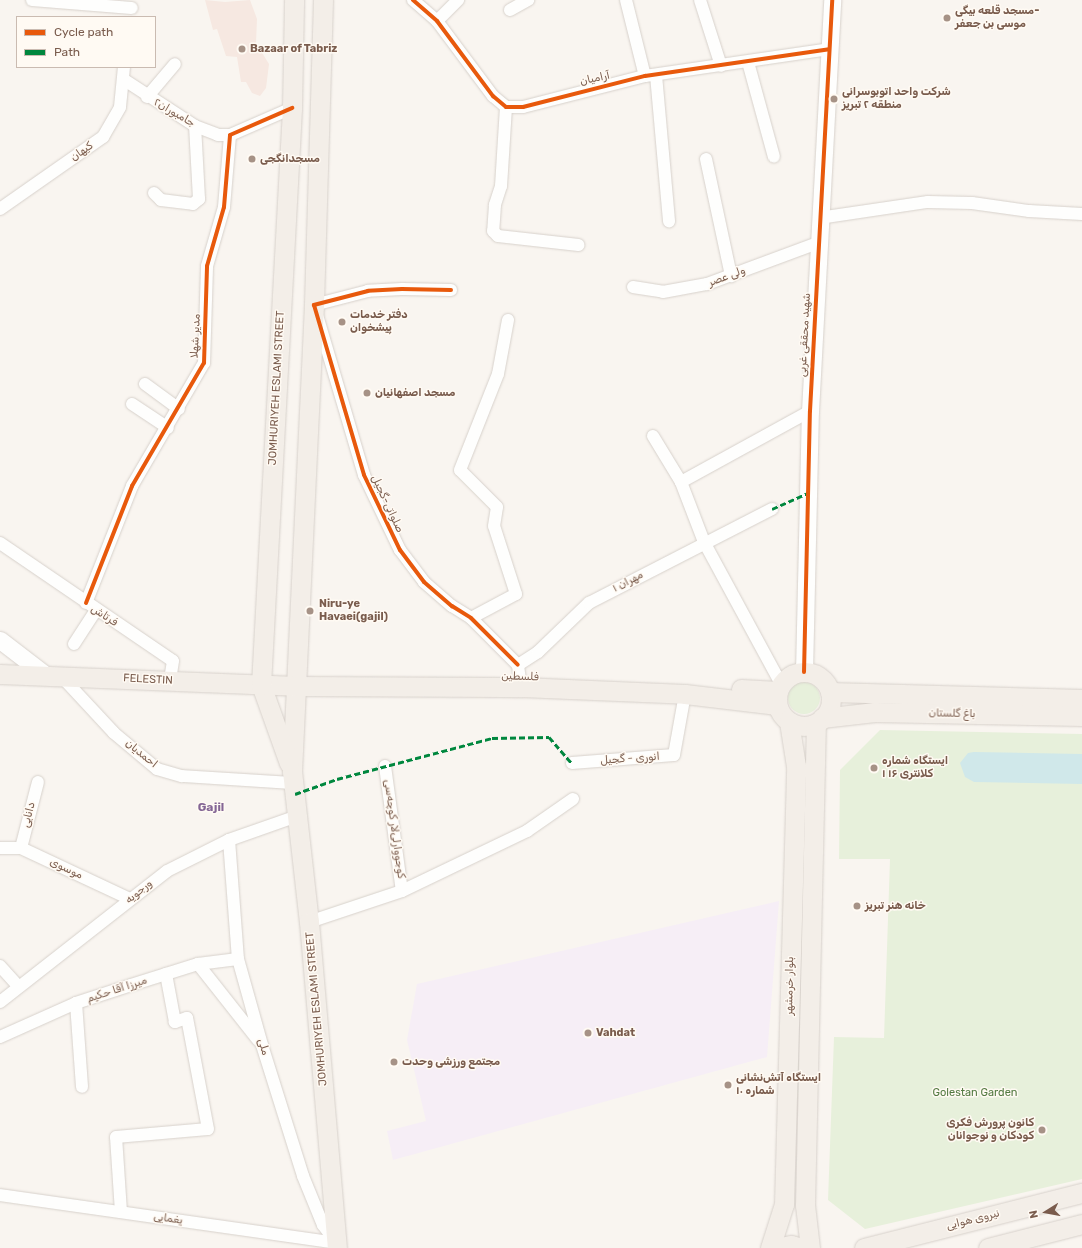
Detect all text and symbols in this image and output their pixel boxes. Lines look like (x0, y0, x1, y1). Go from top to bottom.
place label: مسجد قلعه بیگی- موسی بن جعفر (955, 5, 1039, 31)
marker: مسجد قلعه بیگی- موسی بن جعفر (942, 13, 952, 23)
legend (16, 16, 156, 68)
text: Cycle path (54, 25, 113, 39)
place label: Bazaar of Tabriz (250, 42, 338, 56)
marker: Bazaar of Tabriz (237, 44, 247, 54)
text: Path (54, 45, 80, 59)
street label: آرامیان (579, 69, 611, 89)
place label: شرکت واحد اتوبوسرانی منطقه ۲ تبریز (842, 86, 951, 112)
marker: شرکت واحد اتوبوسرانی منطقه ۲ تبریز (829, 94, 839, 104)
street label: جامبوران۲ (151, 96, 197, 130)
street label: کیهان (68, 140, 96, 164)
place label: مسجدانگجی (260, 152, 320, 166)
marker: مسجدانگجی (247, 154, 257, 164)
street label: ولی عصر (707, 264, 747, 290)
street label: شهید محققی غربی (796, 293, 814, 377)
place label: دفتر خدمات پیشخوان (350, 309, 407, 335)
street label: JOMHURIYEH ESLAMI STREET (266, 310, 288, 466)
street label: مدیر شهلا (188, 314, 204, 358)
marker: دفتر خدمات پیشخوان (337, 317, 347, 327)
place label: مسجد اصفهانیان (375, 386, 455, 400)
marker: مسجد اصفهانیان (362, 388, 372, 398)
street label: صلواتی-گجیل (368, 473, 406, 535)
street label: مهران ۱ (611, 569, 645, 595)
place label: Niru-ye Havaei(gajil) (319, 598, 388, 624)
street label: فرتاش (88, 603, 120, 629)
marker: Niru-ye Havaei(gajil) (304, 605, 316, 617)
street label: فلسطین (501, 670, 539, 684)
street label: FELESTIN (123, 672, 173, 688)
street label: باغ گلستان (928, 707, 976, 721)
street label: احمدیان (122, 737, 160, 771)
street label: انوری - گجیل (600, 750, 660, 768)
place label: ایستگاه شماره ۱ کلانتری ۱۶ (882, 755, 948, 781)
marker: ایستگاه شماره ۱ کلانتری ۱۶ (869, 763, 879, 773)
street label: کوجووارلی‌لار کوچه‌سی (381, 779, 407, 879)
street label: دانایی (19, 801, 39, 829)
district label: Gajil (198, 801, 224, 815)
street label: موسوی (47, 856, 85, 882)
street label: ورجویه (123, 877, 155, 907)
place label: خانه هنر تبریز (865, 899, 926, 913)
marker: خانه هنر تبریز (852, 901, 862, 911)
street label: JOMHURIYEH ESLAMI STREET (304, 931, 330, 1087)
street label: بلوار خرمشهر (783, 956, 797, 1016)
street label: میرزا آقا حکیم (85, 974, 149, 1006)
place label: Vahdat (596, 1026, 635, 1040)
marker: Vahdat (583, 1028, 593, 1038)
street label: ملی (254, 1037, 272, 1057)
place label: مجتمع ورزشی وحدت (402, 1055, 500, 1069)
marker: مجتمع ورزشی وحدت (389, 1057, 399, 1067)
place label: ایستگاه آتش‌نشانی شماره ۱۰ (736, 1072, 821, 1098)
marker: ایستگاه آتش‌نشانی شماره ۱۰ (723, 1080, 733, 1090)
park label: Golestan Garden (933, 1086, 1017, 1100)
place label: کانون پرورش فکری کودکان و نوجوانان (946, 1117, 1034, 1143)
marker: کانون پرورش فکری کودکان و نوجوانان (1037, 1125, 1047, 1135)
north arrow (1026, 1192, 1066, 1232)
street label: نیروی هوایی (945, 1207, 1001, 1233)
text: N (1027, 1209, 1041, 1220)
street label: یغمایی (153, 1210, 183, 1228)

